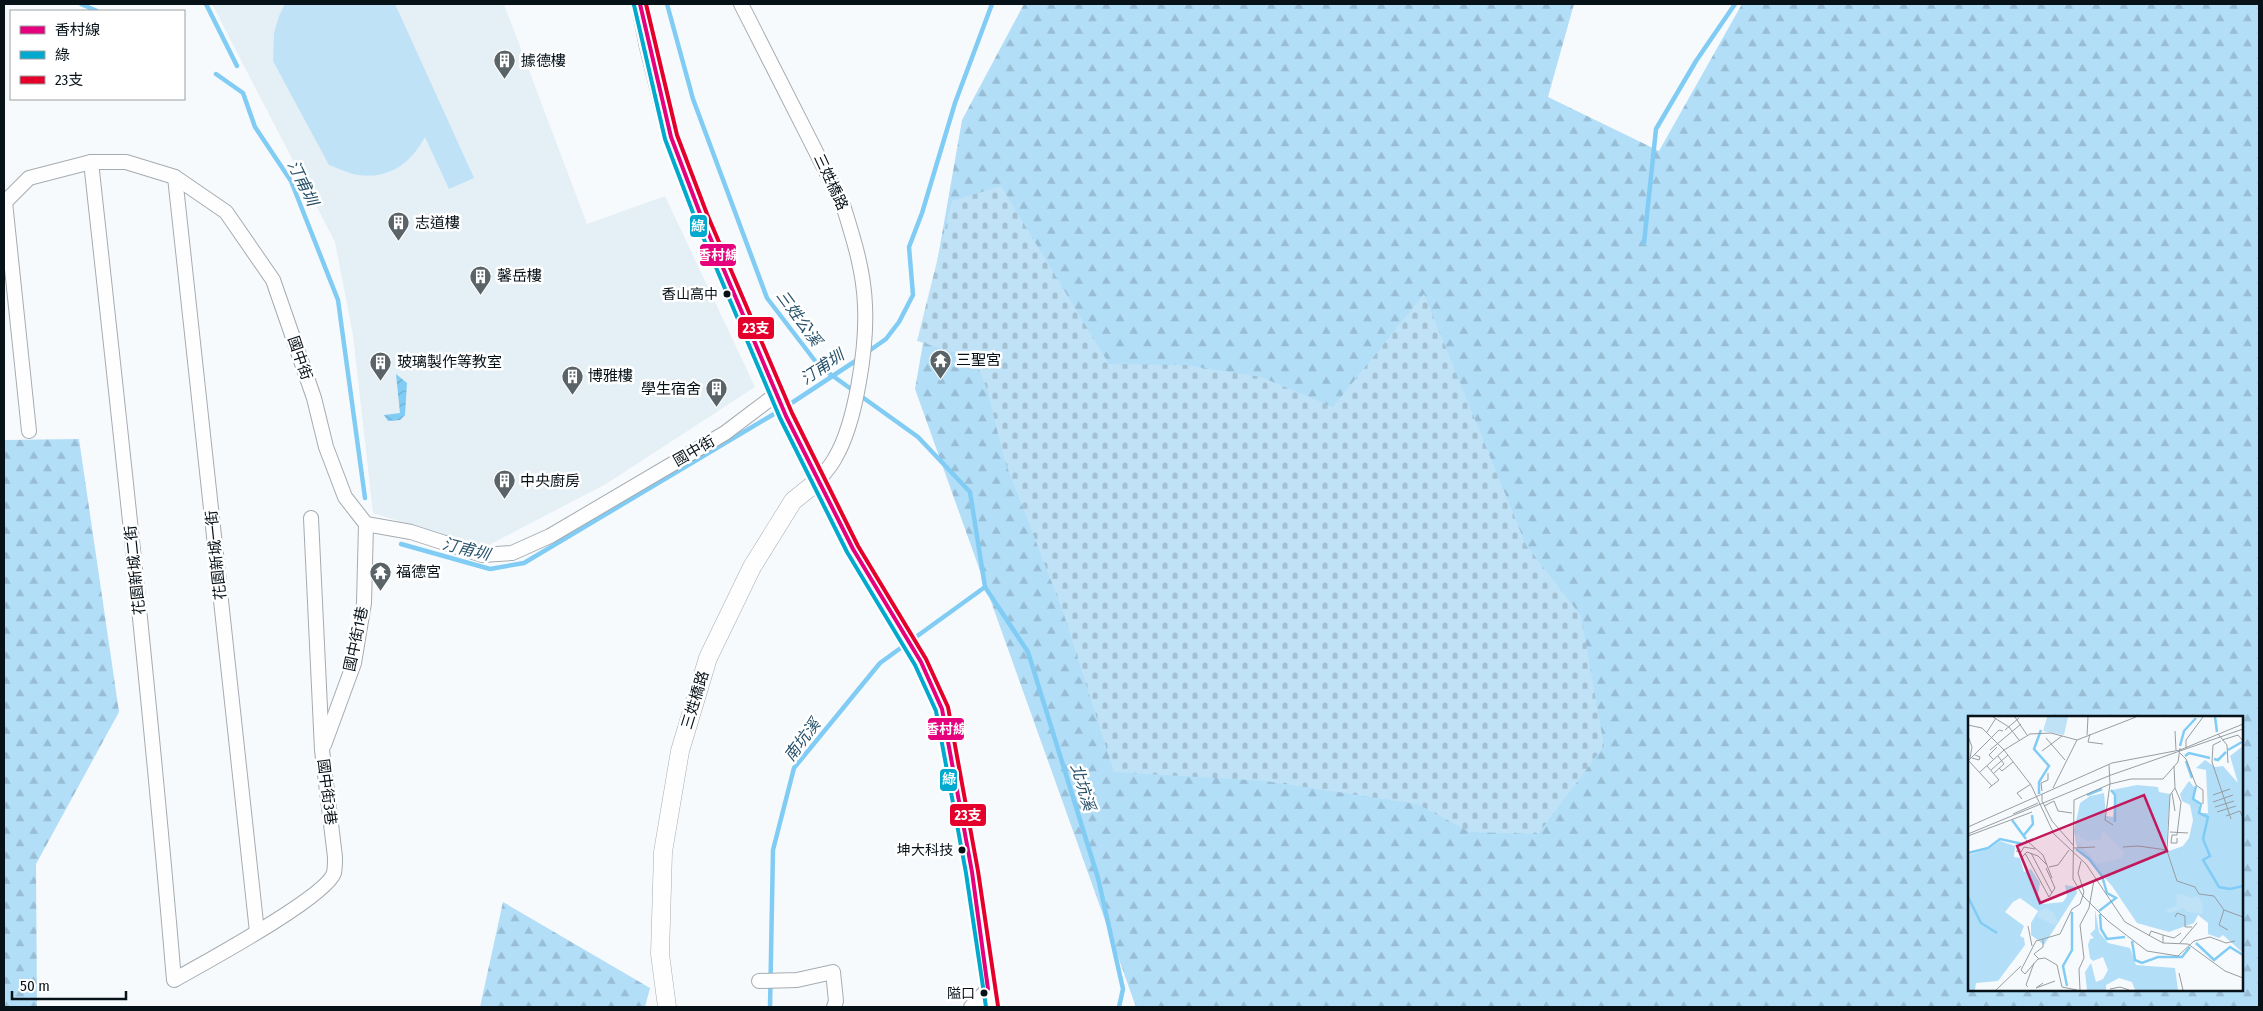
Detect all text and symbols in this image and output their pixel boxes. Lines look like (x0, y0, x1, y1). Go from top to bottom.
legend (10, 10, 185, 100)
text: 香村線 (55, 21, 100, 39)
text: 綠 (55, 46, 70, 64)
building icon: 據德樓 (493, 49, 517, 80)
place label: 據德樓 (521, 52, 566, 70)
text: 23支 (55, 71, 83, 89)
street label: 三姓橋路 (810, 151, 852, 213)
water label: 汀甫圳 (284, 157, 323, 211)
building icon: 志道樓 (387, 211, 411, 242)
place label: 志道樓 (415, 214, 460, 232)
line badge: 綠 (689, 214, 708, 238)
text: 綠 (691, 218, 705, 235)
line badge: 香村線 (699, 243, 737, 267)
text: 香村線 (697, 247, 739, 264)
building icon: 馨岳樓 (469, 264, 493, 295)
place label: 馨岳樓 (497, 267, 542, 285)
place label: 香山高中 (662, 286, 718, 303)
water label: 三姓公溪 (773, 287, 827, 351)
marker: 香山高中 (722, 289, 732, 299)
line badge: 23支 (737, 316, 775, 340)
text: 23支 (741, 320, 770, 337)
street label: 國中街 (284, 334, 316, 382)
water label: 汀甫圳 (797, 345, 849, 388)
temple icon: 三聖宮 (928, 348, 952, 379)
building icon: 玻璃製作等教室 (369, 350, 393, 381)
place label: 三聖宮 (956, 351, 1001, 369)
place label: 玻璃製作等教室 (397, 353, 502, 371)
building icon: 博雅樓 (560, 364, 584, 395)
place label: 博雅樓 (588, 367, 633, 385)
building icon: 學生宿舍 (705, 377, 729, 408)
place label: 學生宿舍 (641, 380, 701, 398)
street label: 國中街 (670, 432, 718, 470)
building icon: 中央廚房 (492, 469, 516, 500)
place label: 中央廚房 (520, 472, 580, 490)
street label: 花園新城一街 (202, 509, 230, 601)
street label: 花園新城二街 (121, 524, 149, 616)
water label: 汀甫圳 (440, 534, 494, 565)
temple icon: 福德宮 (368, 560, 392, 591)
place label: 福德宮 (396, 563, 441, 581)
street label: 國中街1巷 (340, 605, 372, 673)
street label: 三姓橋路 (678, 669, 712, 731)
water label: 南坑溪 (780, 714, 825, 765)
inset map (1968, 716, 2243, 991)
line badge: 香村線 (927, 717, 965, 741)
text: 香村線 (925, 721, 967, 738)
street label: 國中街3巷 (314, 758, 340, 826)
water label: 北坑溪 (1067, 761, 1100, 815)
line badge: 綠 (939, 768, 958, 792)
text: 綠 (942, 771, 956, 788)
line badge: 23支 (949, 803, 987, 827)
text: 23支 (953, 807, 982, 824)
place label: 坤大科技 (897, 842, 953, 859)
marker: 坤大科技 (957, 845, 967, 855)
scale bar (12, 968, 126, 1000)
text: 50 m (20, 977, 50, 995)
place label: 隘口 (947, 985, 975, 1002)
marker: 隘口 (979, 988, 989, 998)

